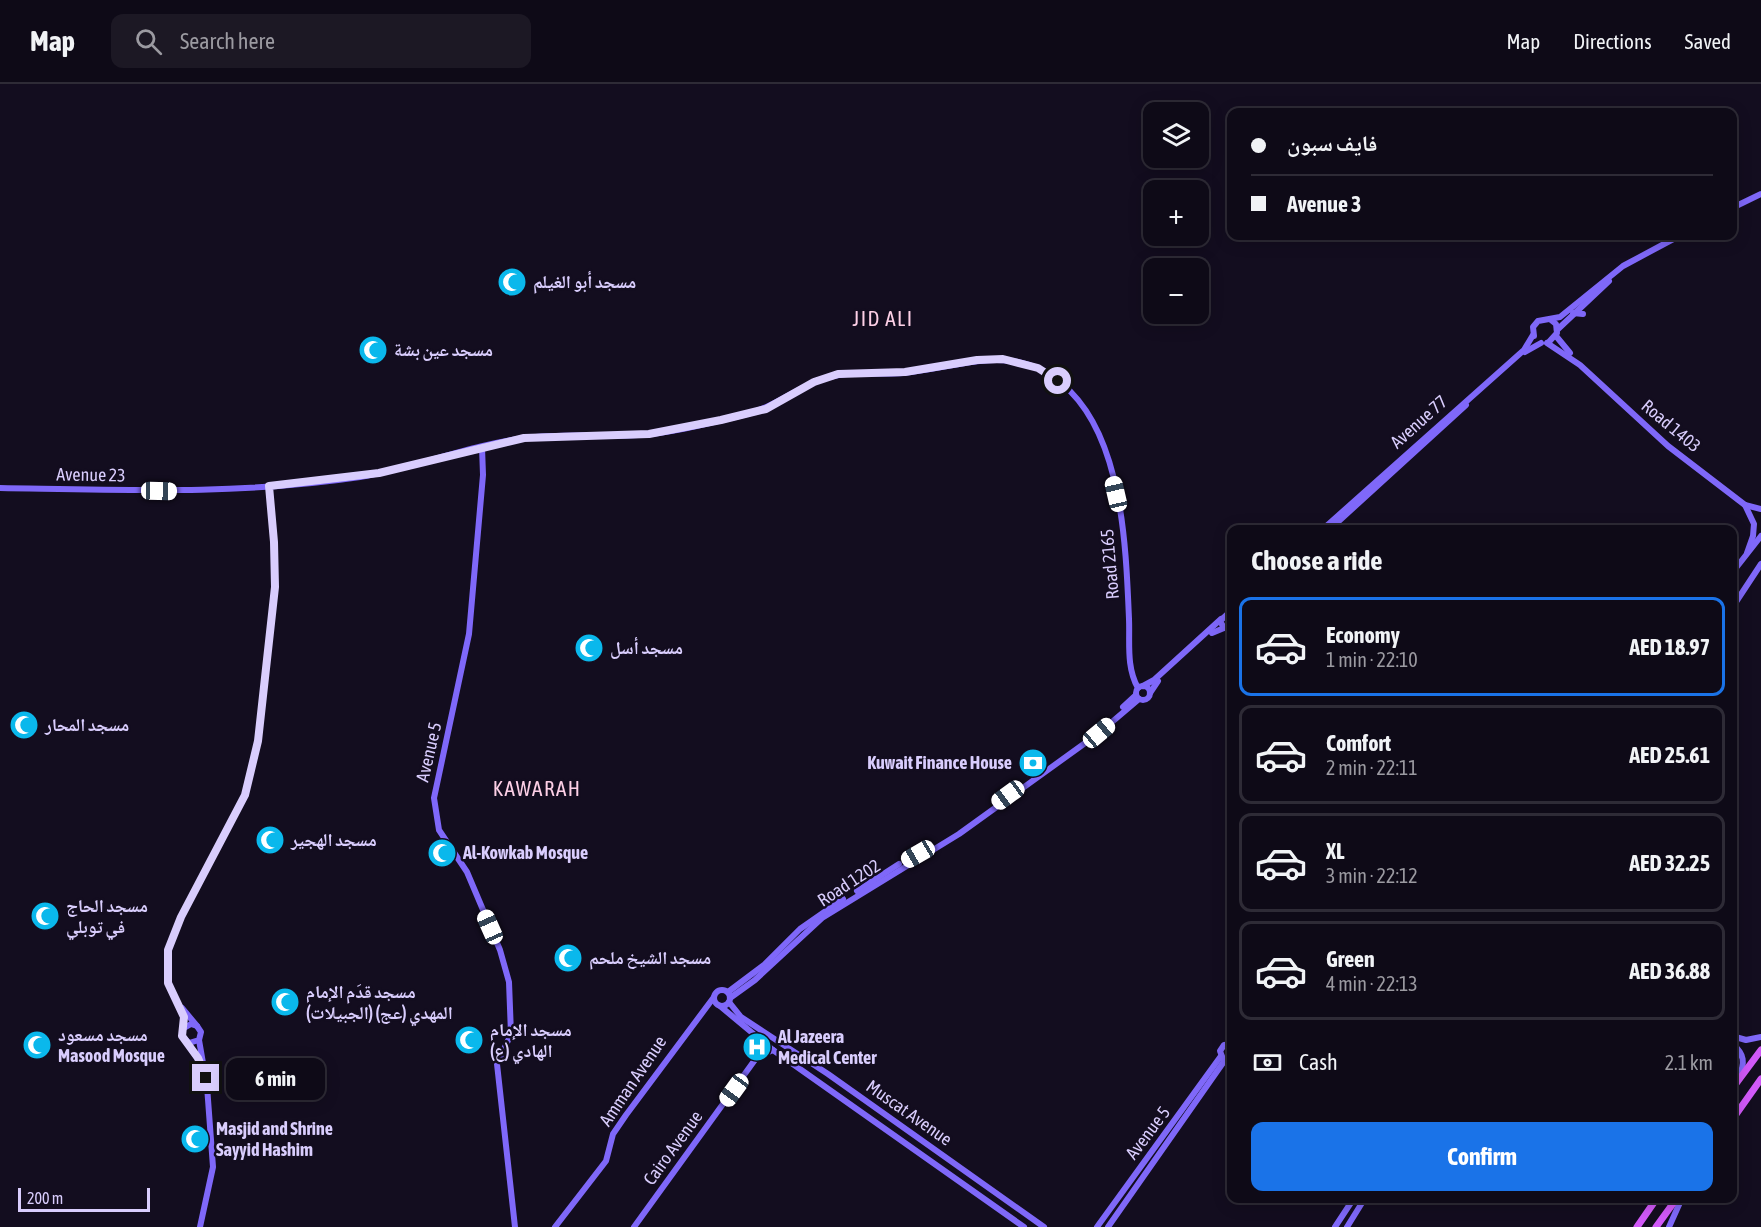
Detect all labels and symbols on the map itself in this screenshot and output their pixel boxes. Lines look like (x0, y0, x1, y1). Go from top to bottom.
mosque icon: مسجد أبو الغيلم (496, 266, 528, 298)
place label: مسجد أبو الغيلم (533, 271, 636, 294)
district label: JID ALI (853, 306, 913, 330)
mosque icon: مسجد عين بشة (357, 334, 389, 366)
place label: مسجد عين بشة (394, 339, 493, 361)
route start (1044, 367, 1071, 394)
street label: Avenue 77 (1386, 391, 1451, 453)
street label: Road 1403 (1638, 395, 1705, 456)
street label: Avenue 23 (56, 463, 126, 486)
car (1103, 474, 1129, 514)
car (141, 482, 177, 500)
street label: Road 2165 (1096, 528, 1123, 600)
mosque icon: مسجد أسل (573, 632, 605, 664)
place label: مسجد أسل (610, 637, 683, 659)
mosque icon: مسجد المحار (8, 709, 40, 741)
place label: مسجد المحار (44, 714, 129, 735)
car (1079, 715, 1119, 751)
street label: Avenue 5 (411, 720, 446, 784)
bank icon: Kuwait Finance House (1017, 747, 1049, 779)
place label: Kuwait Finance House (867, 752, 1012, 773)
district label: KAWARAH (493, 776, 581, 800)
car (988, 777, 1028, 813)
mosque icon: مسجد الهجير (254, 824, 286, 856)
place label: مسجد الهجير (290, 829, 377, 850)
mosque icon: Al-Kowkab Mosque (426, 837, 458, 869)
car (898, 837, 938, 871)
place label: Al-Kowkab Mosque (462, 842, 588, 863)
street label: Road 1202 (813, 855, 884, 911)
place label: مسجد الحاج في توبلي (66, 895, 148, 941)
mosque icon: مسجد الحاج في توبلي (29, 900, 61, 932)
car (474, 907, 506, 947)
mosque icon: مسجد الشيخ ملحم (552, 942, 584, 974)
place label: مسجد الشيخ ملحم (589, 947, 711, 970)
place label: مسجد قدَم الإمام المهدي (عج) (الجبيلات) (306, 981, 453, 1027)
mosque icon: مسجد قدَم الإمام المهدي (عج) (الجبيلات) (269, 986, 301, 1018)
place label: مسجد الإمام الهادي (ع) (490, 1019, 572, 1065)
place label: مسجد مسعود Masood Mosque (58, 1024, 165, 1066)
mosque icon: مسجد الإمام الهادي (ع) (453, 1024, 485, 1056)
place label: Al Jazeera Medical Center (777, 1026, 877, 1068)
mosque icon: مسجد مسعود Masood Mosque (21, 1029, 53, 1061)
hospital icon: Al Jazeera Medical Center (741, 1031, 773, 1063)
street label: Amman Avenue (595, 1032, 670, 1130)
callout: 6 min (227, 1057, 326, 1099)
route end (192, 1064, 219, 1091)
car (716, 1070, 752, 1110)
street label: Muscat Avenue (862, 1075, 956, 1150)
street label: Avenue 5 (1121, 1102, 1174, 1163)
street label: Cairo Avenue (639, 1106, 707, 1189)
place label: Masjid and Shrine Sayyid Hashim (216, 1118, 333, 1160)
mosque icon: Masjid and Shrine Sayyid Hashim (179, 1123, 211, 1155)
scale bar (18, 1185, 150, 1212)

